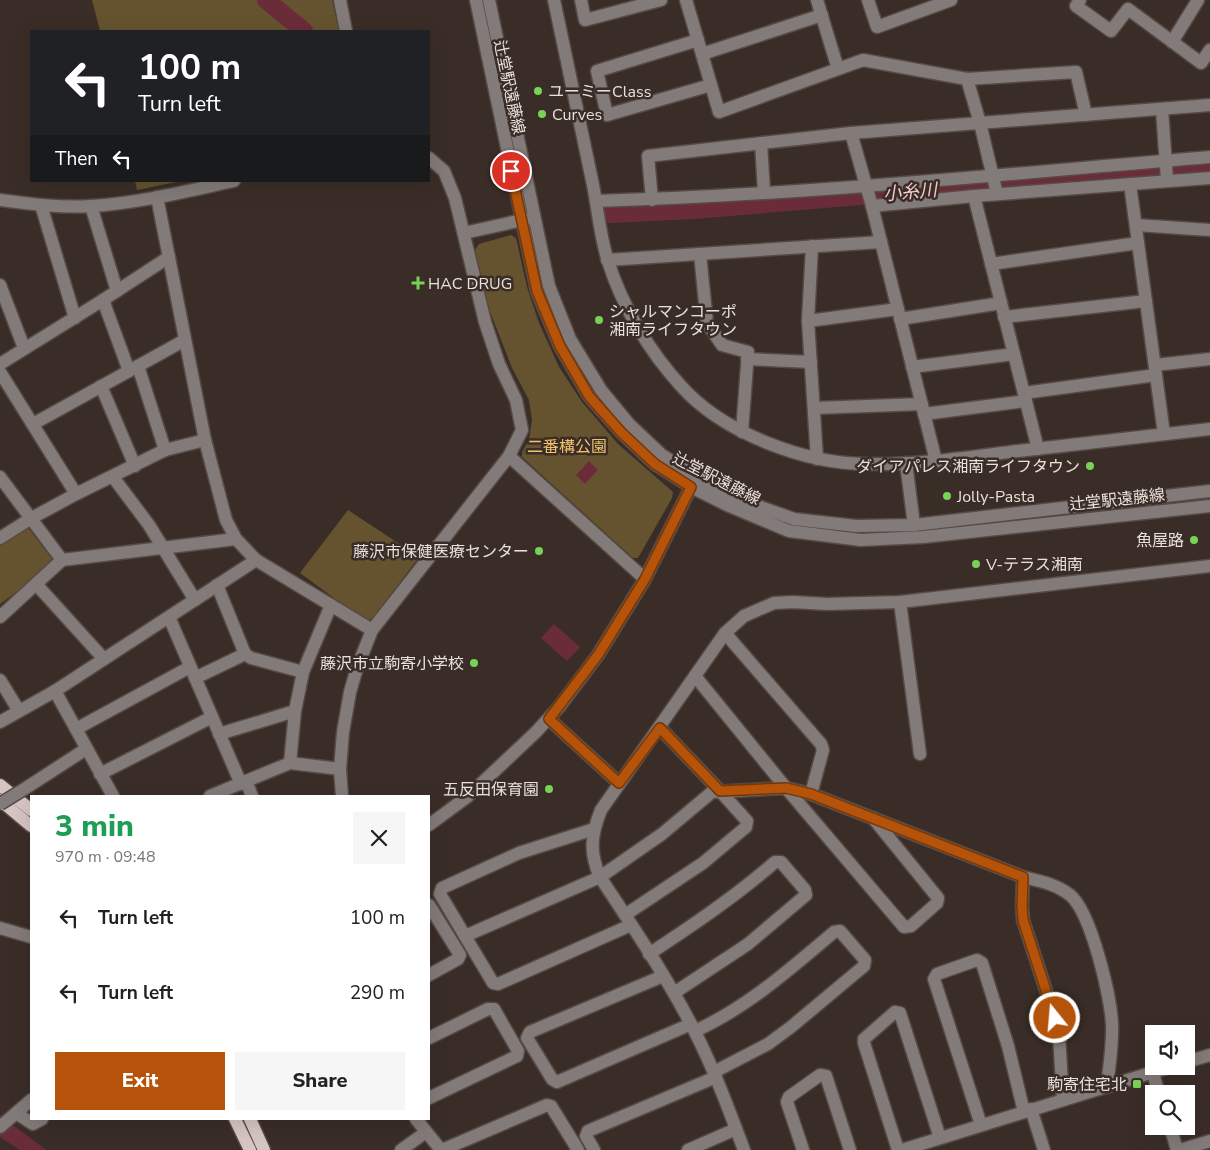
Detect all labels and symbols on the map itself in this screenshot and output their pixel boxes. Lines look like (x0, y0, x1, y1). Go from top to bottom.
street label: 辻堂駅遠藤線 (488, 38, 530, 136)
place label: ユーミーClass (548, 81, 651, 103)
marker: ユーミーClass (532, 85, 544, 97)
place label: Curves (552, 104, 602, 126)
marker: Curves (536, 108, 548, 120)
pin (490, 150, 532, 192)
water label: 小糸川 (882, 178, 940, 206)
place label: HAC DRUG (428, 273, 512, 295)
marker: HAC DRUG (412, 277, 424, 289)
place label: シャルマンコーポ 湘南ライフタウン (609, 301, 737, 341)
marker: シャルマンコーポ 湘南ライフタウン (593, 314, 605, 326)
park label: 二番構公園 (527, 436, 607, 458)
street label: 辻堂駅遠藤線 (669, 447, 764, 510)
place label: ダイアパレス湘南ライフタウン (856, 456, 1080, 478)
marker: ダイアパレス湘南ライフタウン (1084, 460, 1096, 472)
street label: 辻堂駅遠藤線 (1068, 484, 1166, 516)
place label: Jolly-Pasta (956, 486, 1035, 508)
marker: Jolly-Pasta (941, 490, 953, 502)
place label: 魚屋路 (1136, 530, 1184, 552)
marker: 魚屋路 (1188, 534, 1200, 546)
place label: 藤沢市保健医療センター (353, 541, 529, 563)
marker: 藤沢市保健医療センター (533, 545, 545, 557)
place label: V-テラス湘南 (985, 554, 1083, 576)
marker: V-テラス湘南 (970, 558, 982, 570)
place label: 藤沢市立駒寄小学校 (320, 653, 464, 675)
marker: 藤沢市立駒寄小学校 (468, 657, 480, 669)
place label: 五反田保育園 (443, 779, 539, 801)
marker: 五反田保育園 (543, 783, 555, 795)
position arrow (1028, 991, 1080, 1043)
place label: 駒寄住宅北 (1047, 1074, 1127, 1096)
marker: 駒寄住宅北 (1131, 1078, 1143, 1090)

